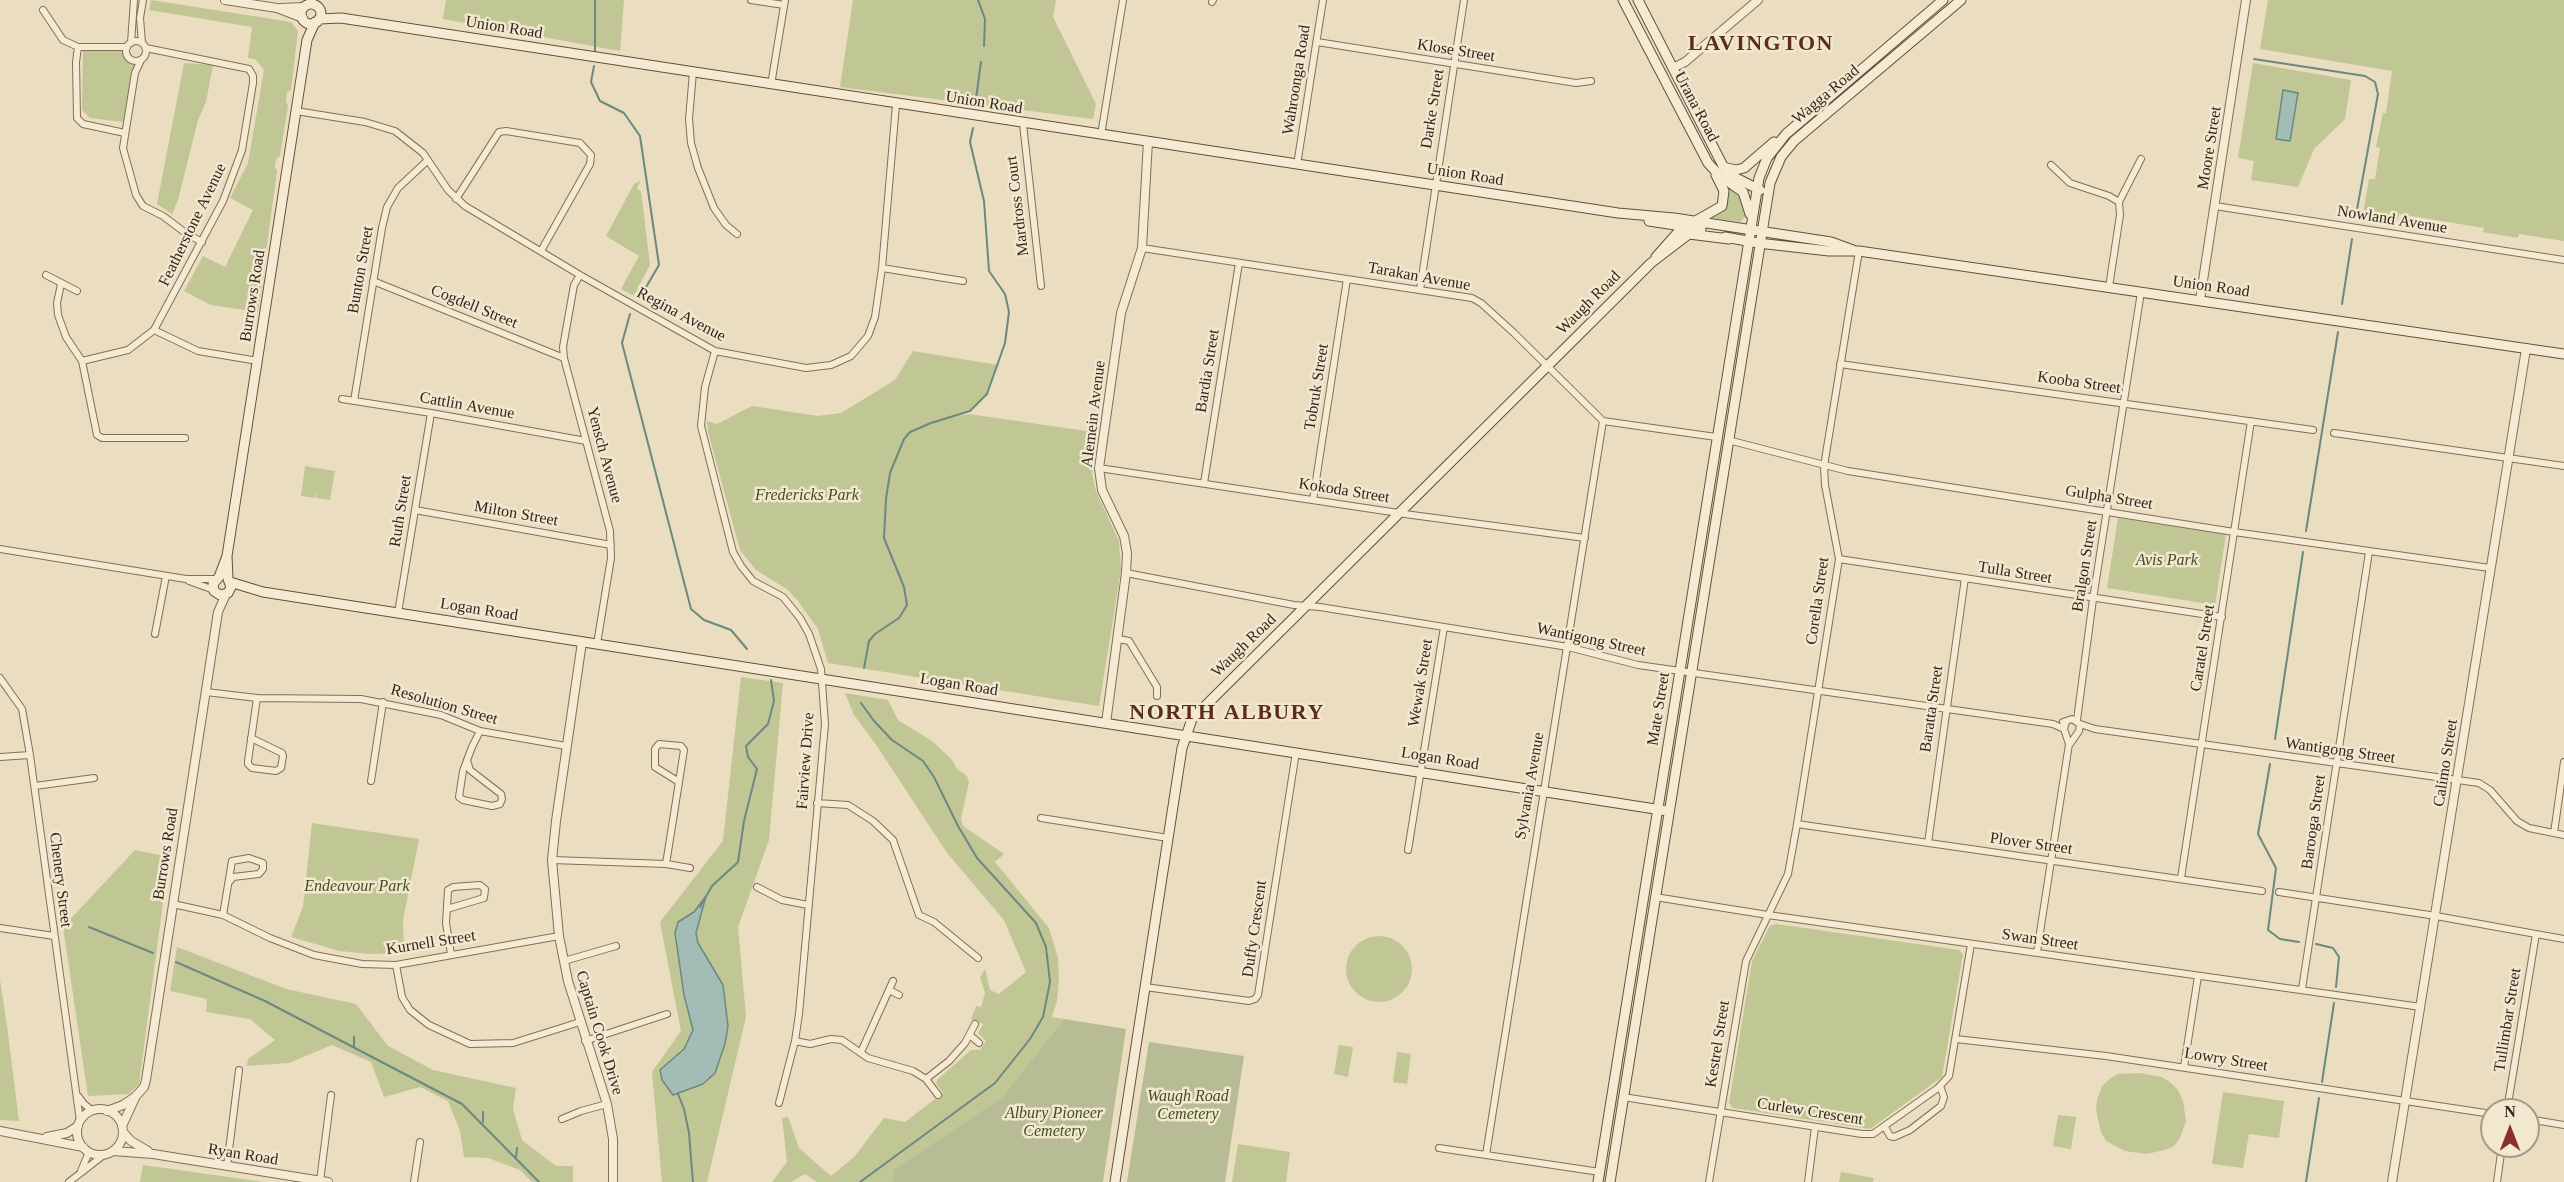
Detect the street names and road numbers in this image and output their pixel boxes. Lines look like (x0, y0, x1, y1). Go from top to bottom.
street label: Union Road (464, 12, 544, 44)
street label: Wahroonga Road (1279, 24, 1315, 136)
street label: Klose Street (1416, 35, 1496, 67)
street label: Wagga Road (1788, 61, 1864, 129)
street label: Darke Street (1417, 68, 1449, 150)
street label: Urana Road (1669, 69, 1723, 145)
street label: Union Road (944, 87, 1024, 119)
street label: Moore Street (2194, 105, 2226, 191)
street label: Mardross Court (1002, 155, 1034, 257)
street label: Union Road (1425, 159, 1505, 191)
street label: Featherstone Avenue (155, 160, 231, 290)
street label: Nowland Avenue (2336, 202, 2448, 238)
street label: Bunton Street (344, 225, 378, 315)
street label: Burrows Road (236, 249, 270, 343)
street label: Tarakan Avenue (1366, 259, 1472, 295)
street label: Waugh Road (1553, 267, 1625, 339)
street label: Union Road (2171, 272, 2251, 302)
street label: Cogdell Street (428, 281, 520, 333)
street label: Regina Avenue (633, 284, 729, 346)
street label: Bardia Street (1192, 328, 1224, 414)
street label: Tobruk Street (1301, 342, 1333, 432)
street label: Alemein Avenue (1078, 359, 1110, 469)
street label: Kooba Street (2036, 368, 2122, 398)
street label: Cattlin Avenue (418, 388, 516, 424)
street label: Yensch Avenue (582, 405, 626, 505)
street label: Ruth Street (386, 474, 416, 548)
street label: Kokoda Street (1297, 474, 1391, 508)
street label: Gulpha Street (2064, 482, 2154, 514)
street label: Milton Street (473, 497, 559, 531)
street label: Bralgon Street (2068, 519, 2102, 613)
street label: Corella Street (1802, 556, 1834, 646)
street label: Tulla Street (1977, 558, 2053, 588)
street label: Logan Road (439, 594, 519, 626)
street label: Caratel Street (2187, 603, 2219, 693)
street label: Waugh Road (1208, 610, 1280, 682)
street label: Wantigong Street (1535, 619, 1647, 661)
street label: Wewak Street (1405, 638, 1437, 728)
street label: Baratta Street (1916, 664, 1948, 754)
street label: Logan Road (919, 669, 999, 701)
street label: Mate Street (1644, 671, 1674, 747)
street label: Resolution Street (388, 681, 500, 729)
street label: Fairview Drive (793, 712, 819, 810)
street label: Calimo Street (2430, 718, 2462, 808)
street label: Sylvania Avenue (1511, 731, 1549, 841)
street label: Wantigong Street (2284, 734, 2396, 768)
street label: Logan Road (1400, 743, 1480, 775)
street label: Barooga Street (2298, 773, 2330, 871)
street label: Burrows Road (149, 807, 183, 901)
street label: Plover Street (1989, 829, 2073, 859)
street label: Chenery Street (45, 831, 75, 929)
street label: Duffy Crescent (1239, 879, 1271, 979)
street label: Swan Street (2001, 925, 2079, 955)
street label: Kurnell Street (385, 926, 477, 960)
street label: Tullimbar Street (2490, 967, 2526, 1073)
street label: Captain Cook Drive (571, 969, 627, 1097)
street label: Kestrel Street (1702, 999, 1734, 1089)
street label: Lowry Street (2183, 1044, 2269, 1076)
street label: Curlew Crescent (1756, 1094, 1864, 1130)
street label: Ryan Road (206, 1140, 280, 1170)

